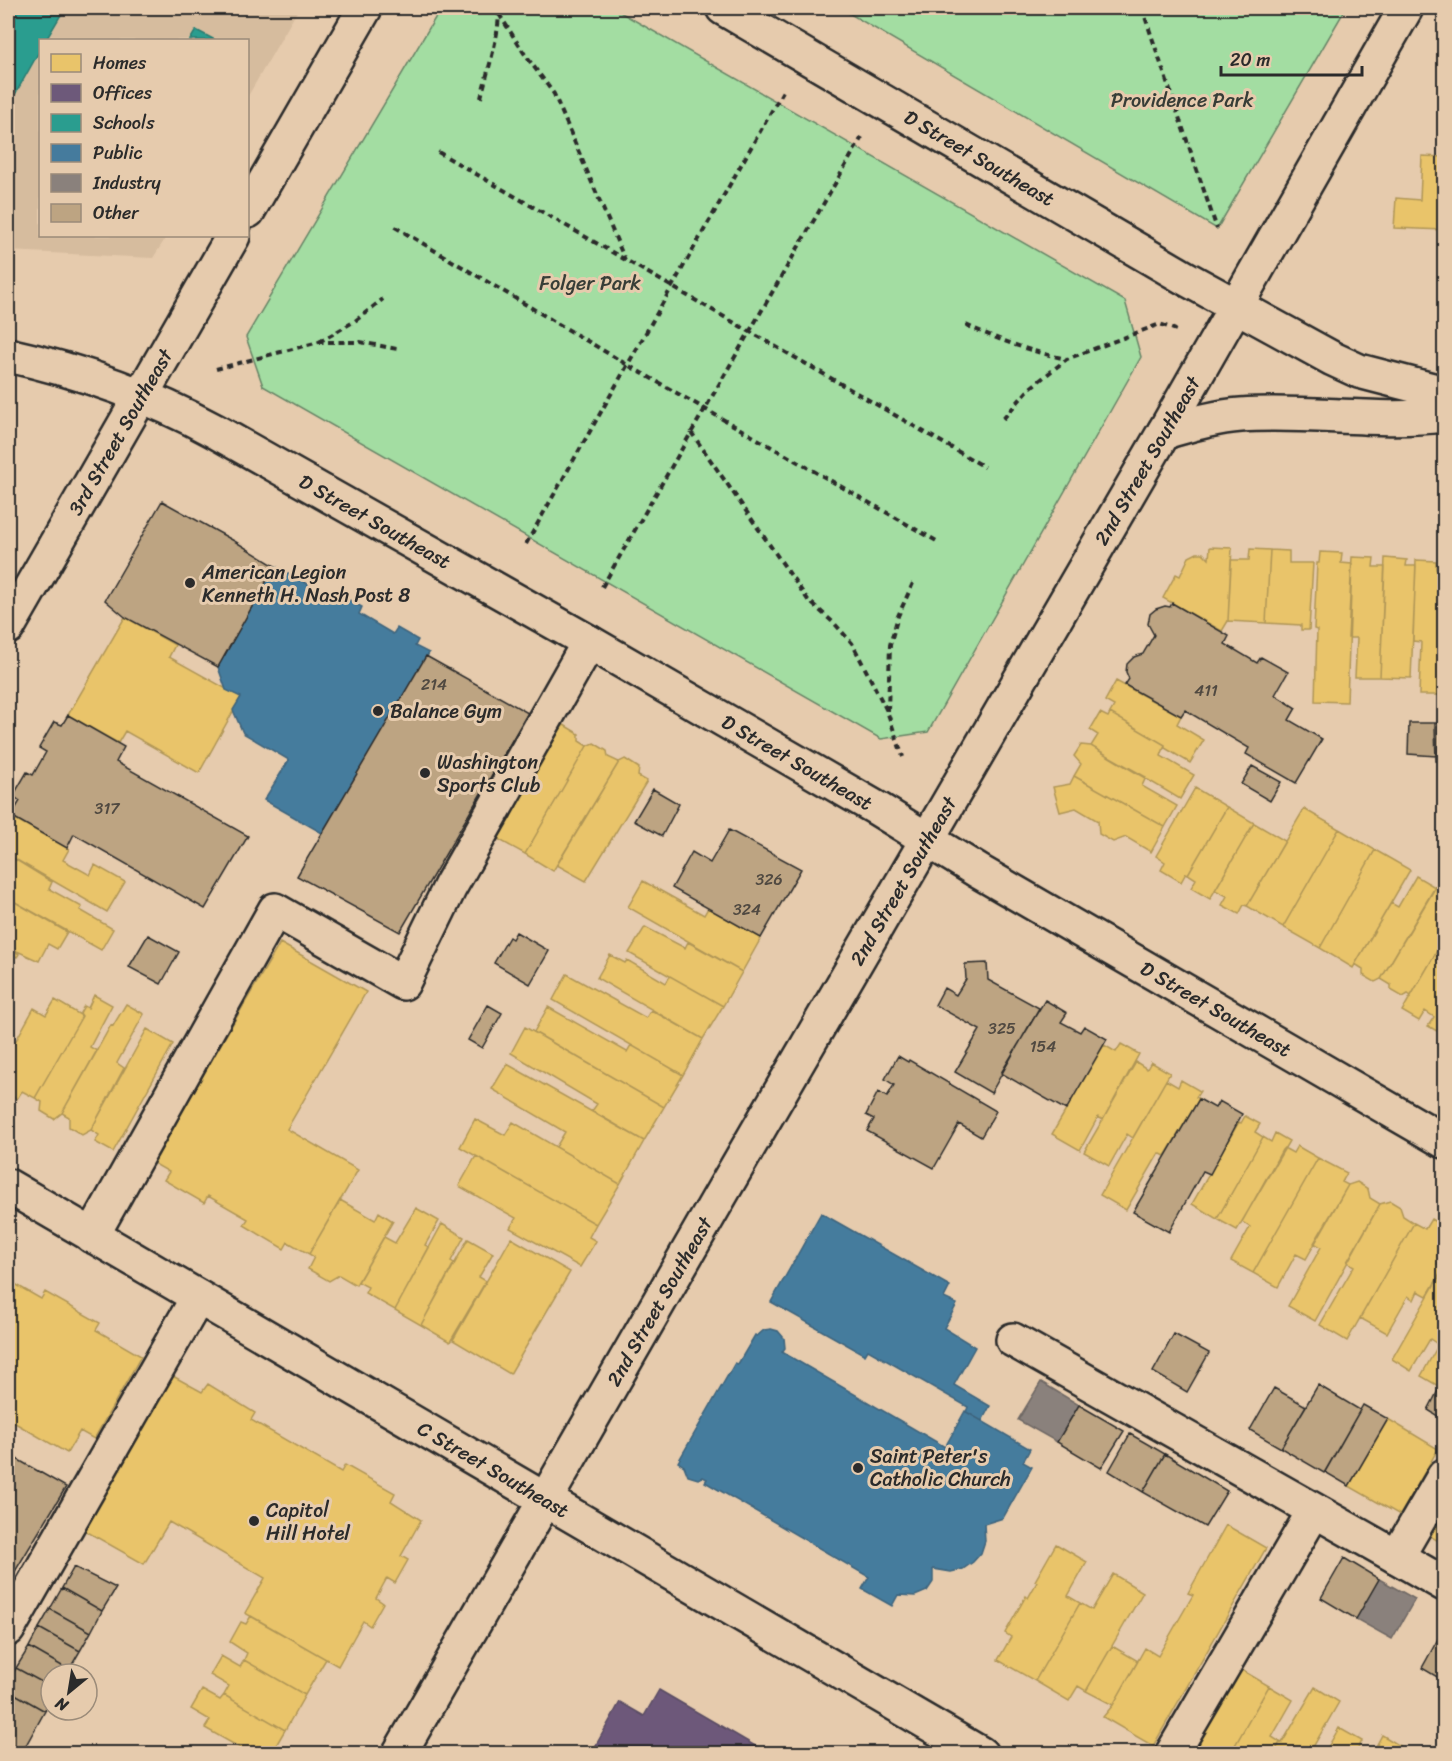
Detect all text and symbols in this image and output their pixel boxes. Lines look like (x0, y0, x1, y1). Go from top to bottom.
legend (39, 39, 249, 237)
scale bar (1221, 39, 1362, 77)
text: 20 m (1230, 44, 1270, 76)
text: Homes (93, 47, 147, 79)
text: Offices (93, 77, 153, 109)
park label: Providence Park (1111, 83, 1254, 118)
street label: D Street Southeast (897, 100, 1062, 216)
text: Schools (93, 107, 155, 139)
text: Public (93, 137, 143, 169)
text: Industry (92, 167, 162, 199)
text: Other (93, 197, 140, 229)
park label: Folger Park (539, 266, 641, 301)
street label: 3rd Street Southeast (59, 341, 183, 522)
street label: 2nd Street Southeast (1085, 369, 1211, 552)
street label: D Street Southeast (292, 465, 458, 579)
place label: American Legion Kenneth H. Nash Post 8 (201, 555, 410, 613)
marker: American Legion Kenneth H. Nash Post 8 (183, 576, 197, 590)
house number: 214 (421, 670, 447, 699)
house number: 411 (1194, 676, 1218, 705)
place label: Balance Gym (390, 694, 502, 729)
marker: Balance Gym (371, 704, 385, 718)
street label: D Street Southeast (714, 705, 880, 821)
place label: Washington Sports Club (437, 745, 541, 803)
marker: Washington Sports Club (418, 766, 432, 780)
street label: 2nd Street Southeast (840, 789, 967, 973)
house number: 317 (95, 794, 120, 823)
house number: 326 (755, 865, 783, 894)
house number: 324 (733, 895, 761, 924)
street label: D Street Southeast (1133, 951, 1298, 1067)
house number: 325 (988, 1014, 1016, 1043)
house number: 154 (1030, 1032, 1056, 1061)
street label: 2nd Street Southeast (597, 1210, 723, 1393)
street label: C Street Southeast (411, 1412, 576, 1528)
place label: Saint Peter's Catholic Church (870, 1439, 1011, 1497)
marker: Saint Peter's Catholic Church (851, 1461, 865, 1475)
place label: Capitol Hill Hotel (266, 1493, 351, 1551)
marker: Capitol Hill Hotel (247, 1514, 261, 1528)
north arrow (39, 1662, 99, 1722)
text: N (49, 1689, 75, 1720)

